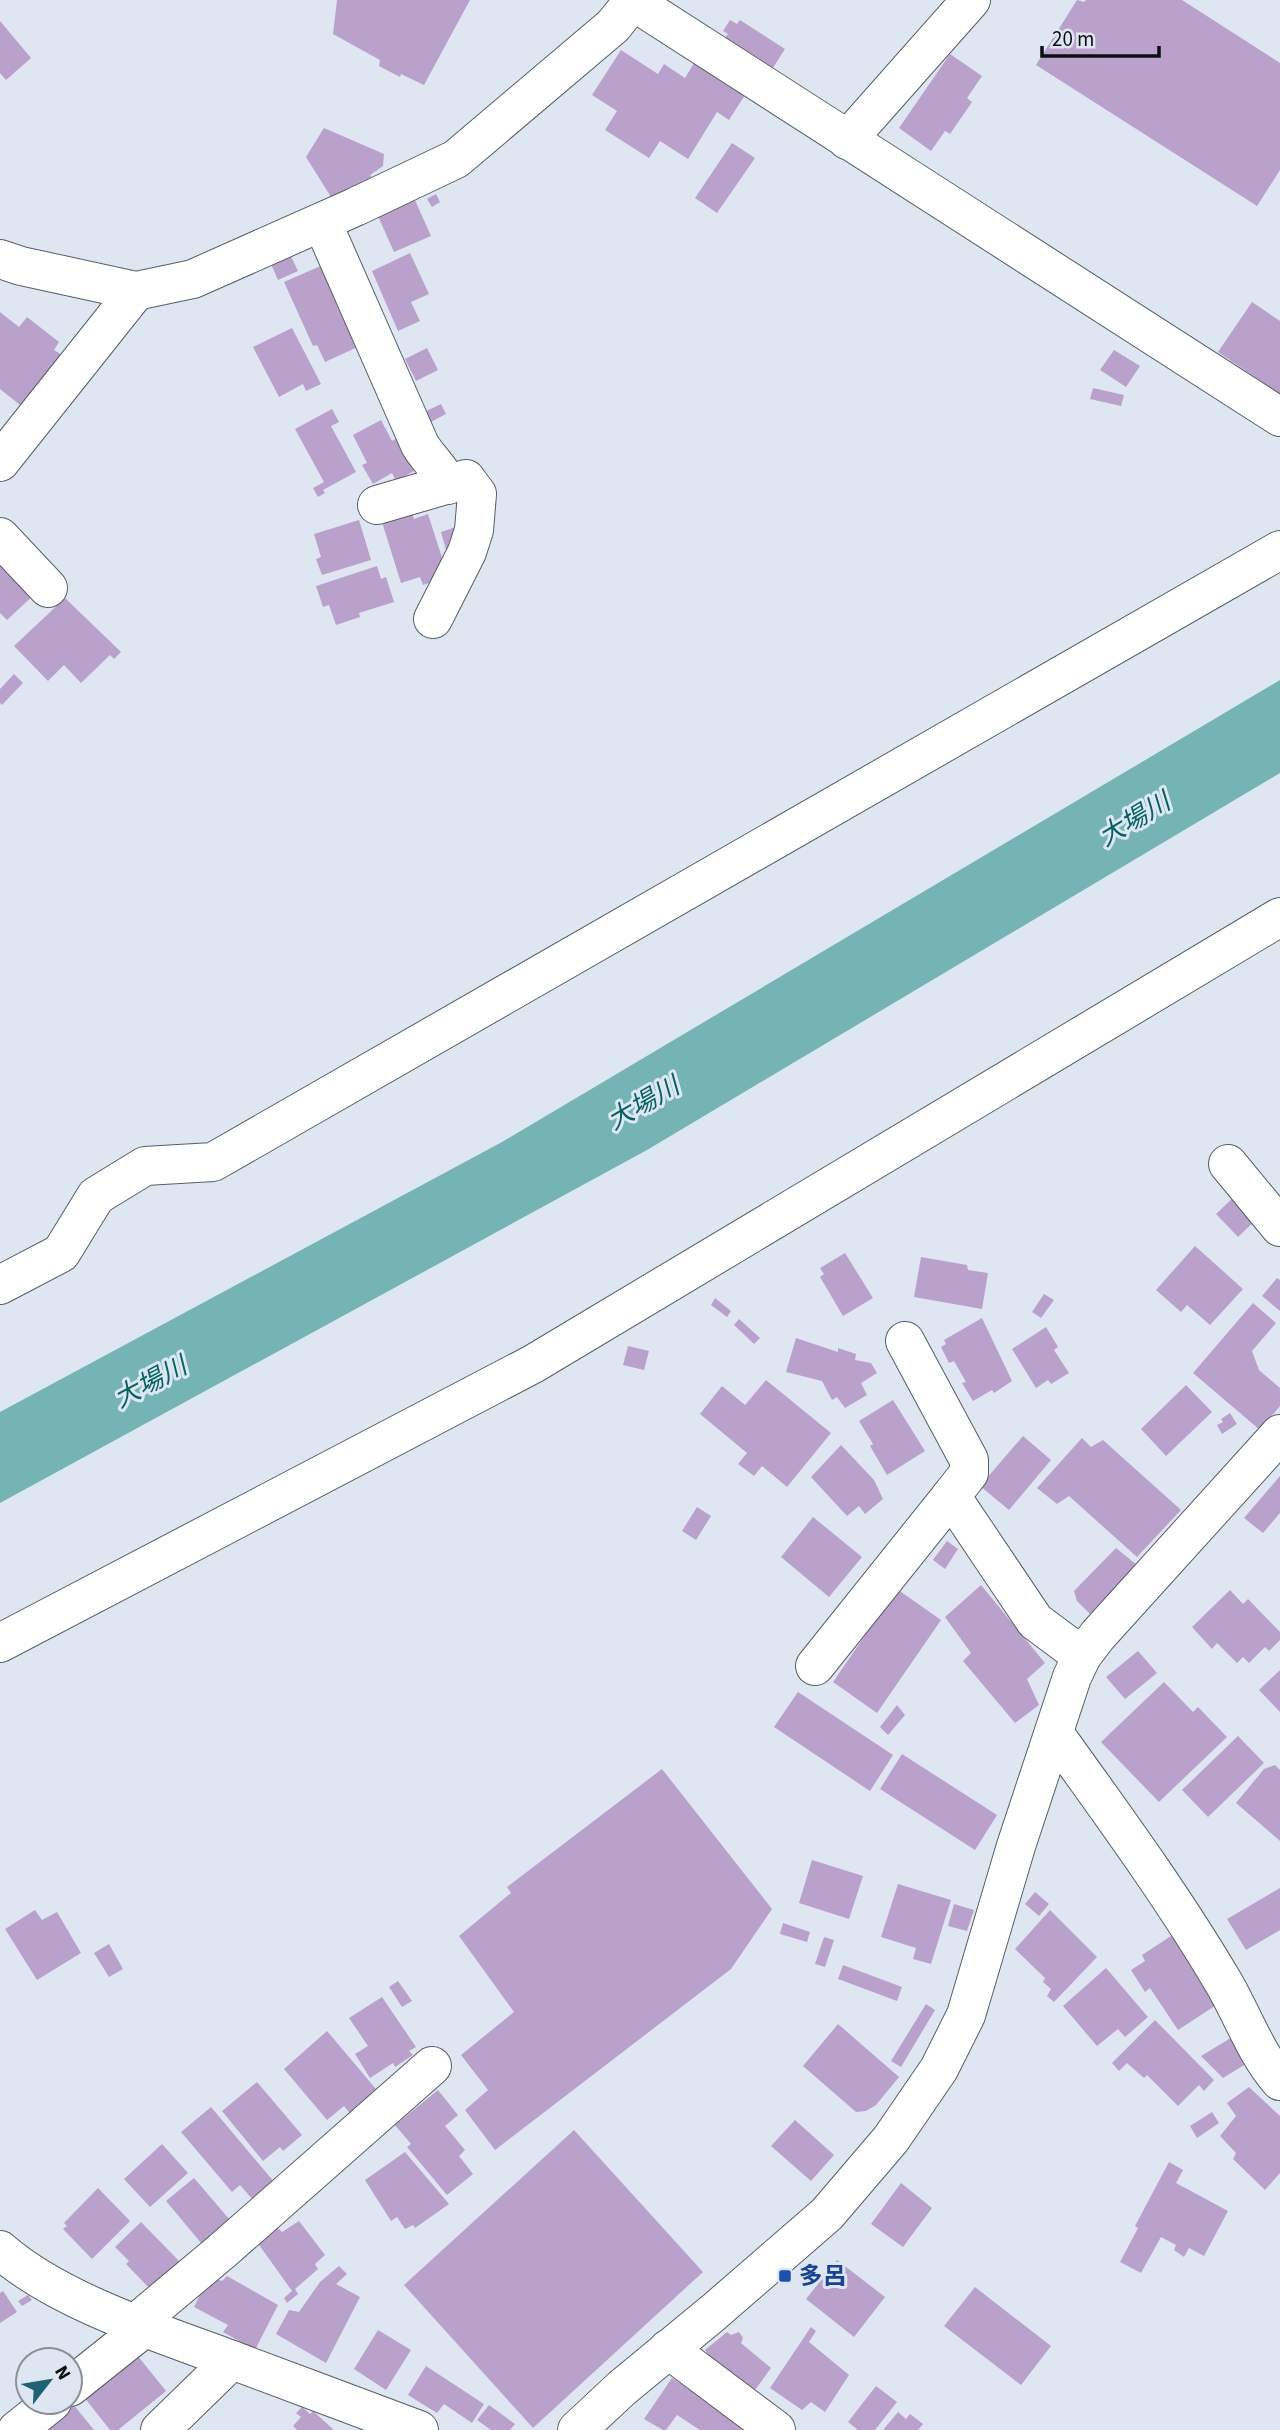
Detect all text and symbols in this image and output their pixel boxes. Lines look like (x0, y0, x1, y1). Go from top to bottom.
scale bar (1042, 14, 1159, 58)
text: 20 m (1052, 24, 1094, 54)
water label: 大場川 (1091, 782, 1180, 855)
water label: 大場川 (600, 1066, 689, 1139)
water label: 大場川 (107, 1346, 196, 1417)
place label: 多呂 (799, 2259, 847, 2294)
marker: 多呂 (777, 2268, 793, 2284)
north arrow (14, 2346, 84, 2416)
text: N (47, 2361, 77, 2385)

